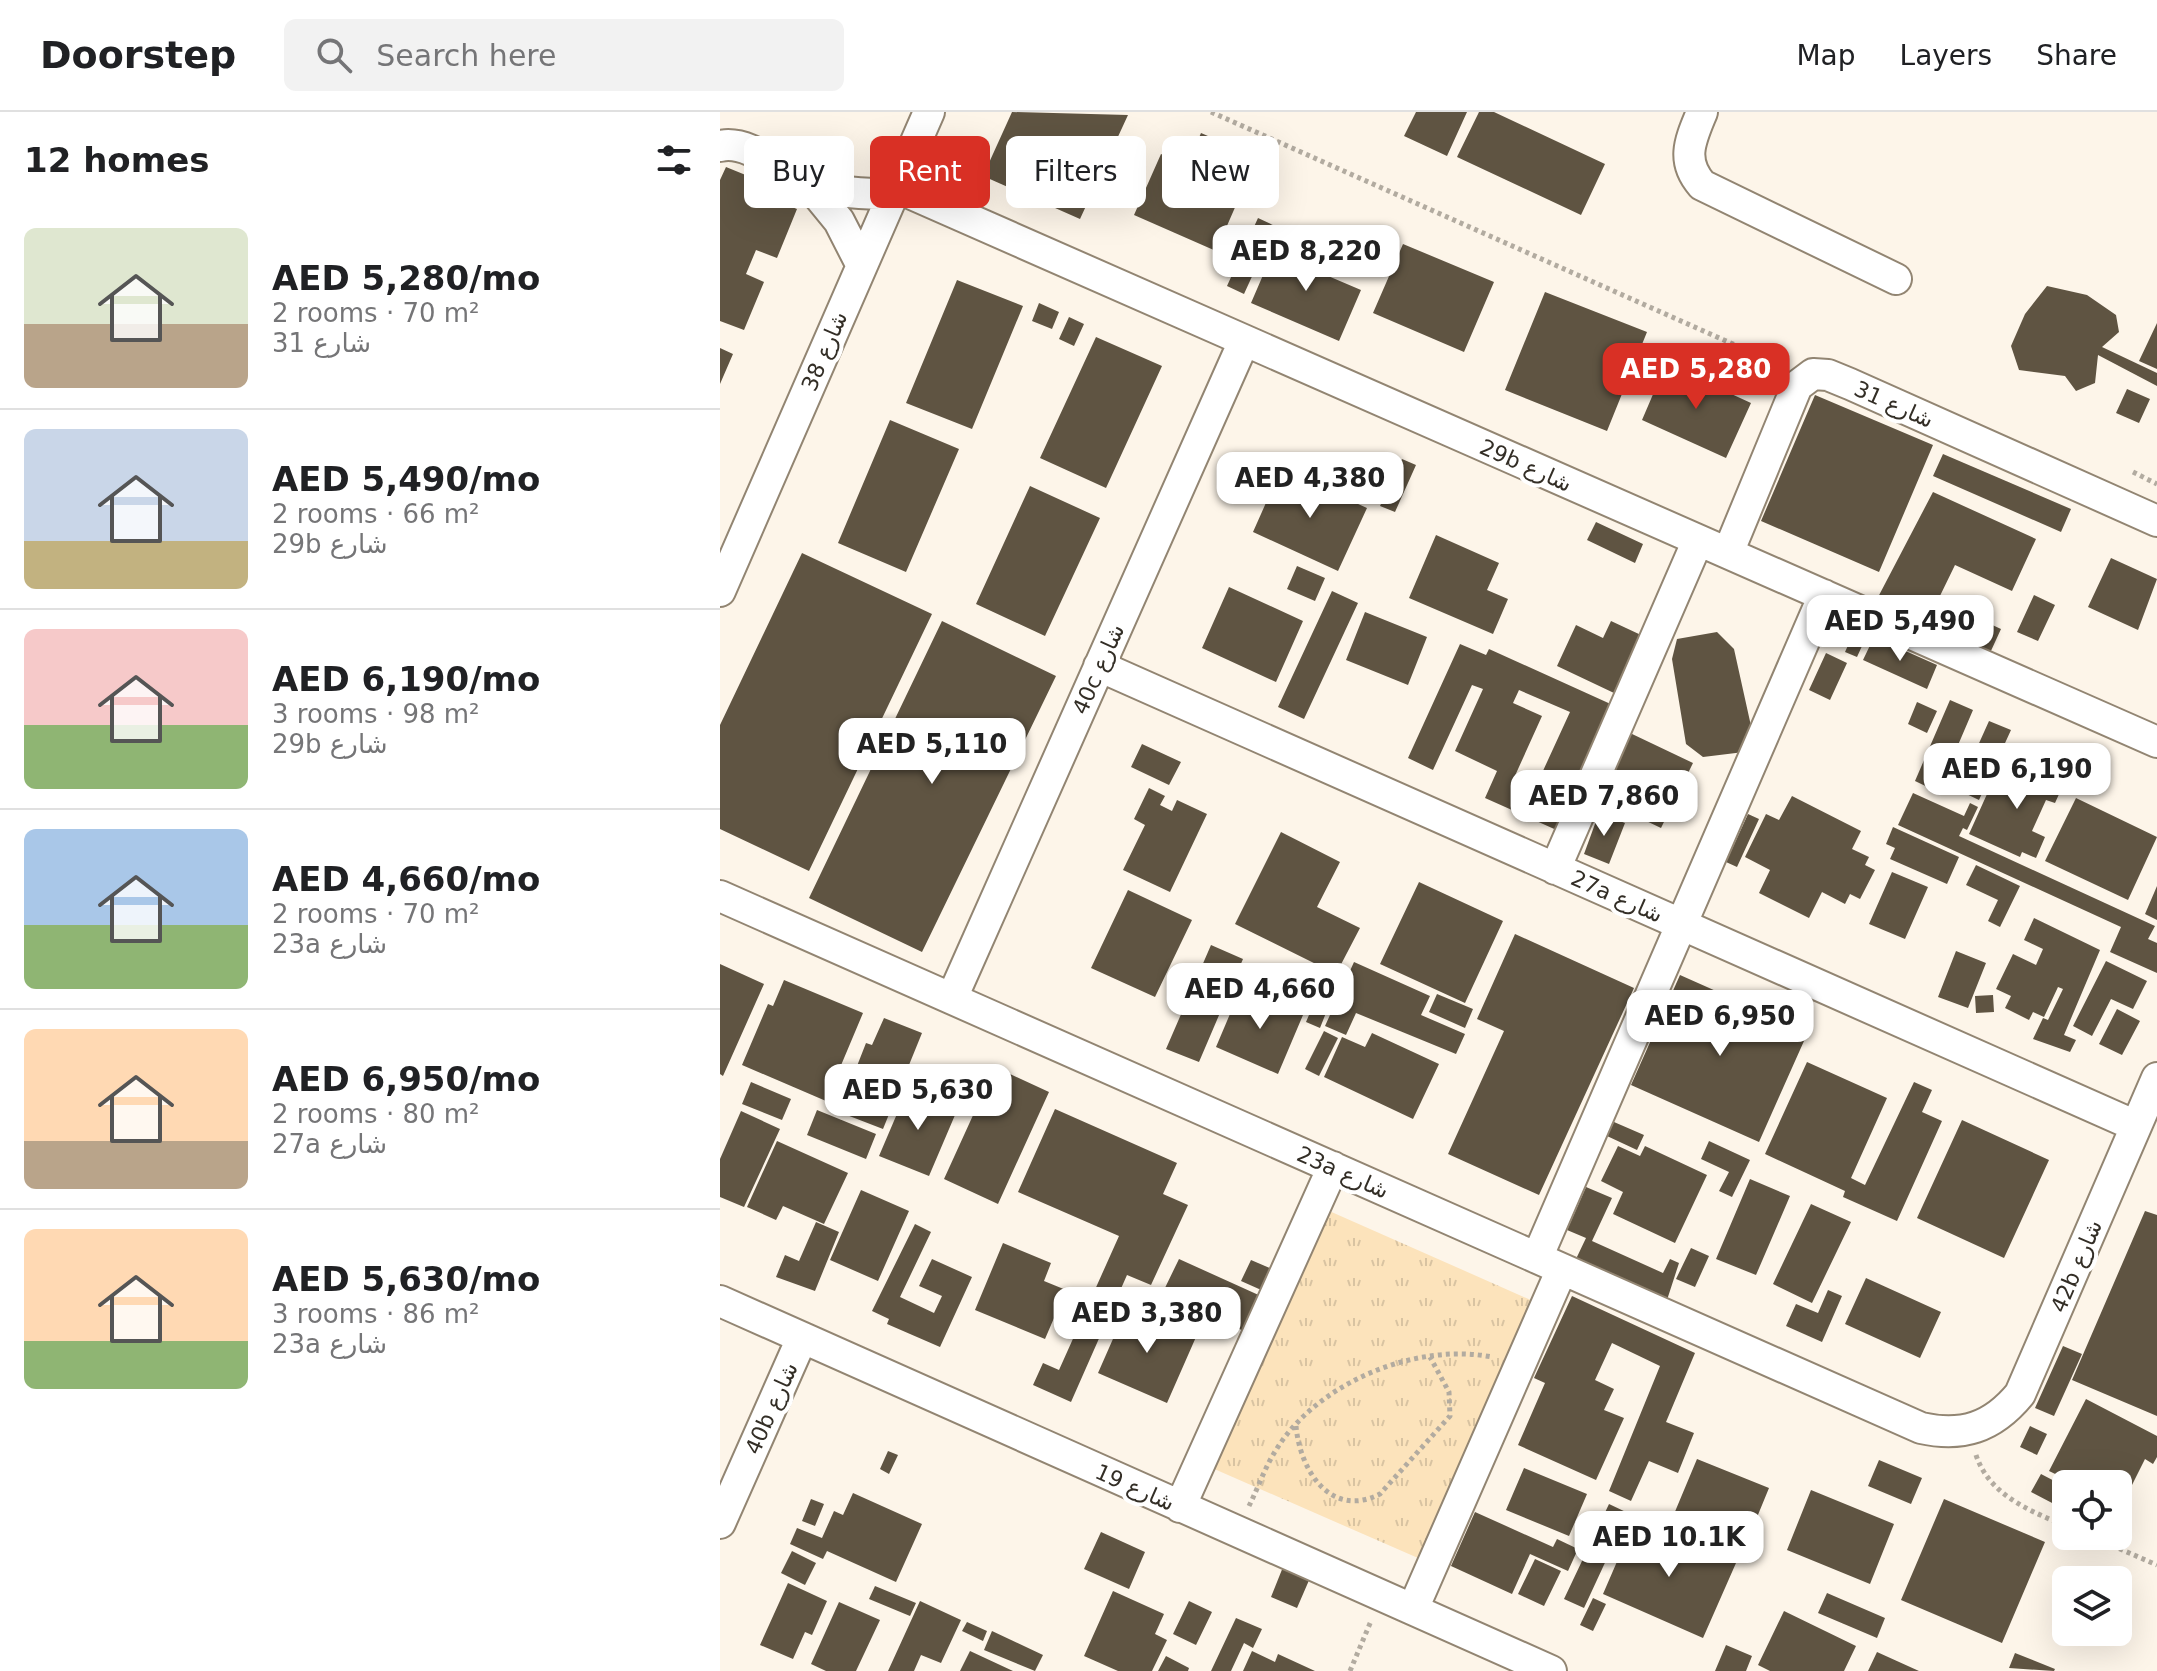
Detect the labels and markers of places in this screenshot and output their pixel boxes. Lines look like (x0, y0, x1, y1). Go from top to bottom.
pin: AED 8,220 (1214, 225, 1398, 293)
pin: AED 5,280 (1604, 343, 1788, 411)
pin: AED 4,380 (1218, 452, 1402, 520)
pin: AED 5,490 (1808, 595, 1992, 663)
pin: AED 5,110 (840, 718, 1024, 786)
pin: AED 6,190 (1925, 743, 2109, 811)
pin: AED 7,860 (1512, 770, 1696, 838)
pin: AED 4,660 (1168, 963, 1352, 1031)
pin: AED 6,950 (1628, 990, 1812, 1058)
pin: AED 5,630 (826, 1064, 1010, 1132)
pin: AED 3,380 (1055, 1287, 1239, 1355)
pin: AED 10.1K (1577, 1511, 1761, 1579)

